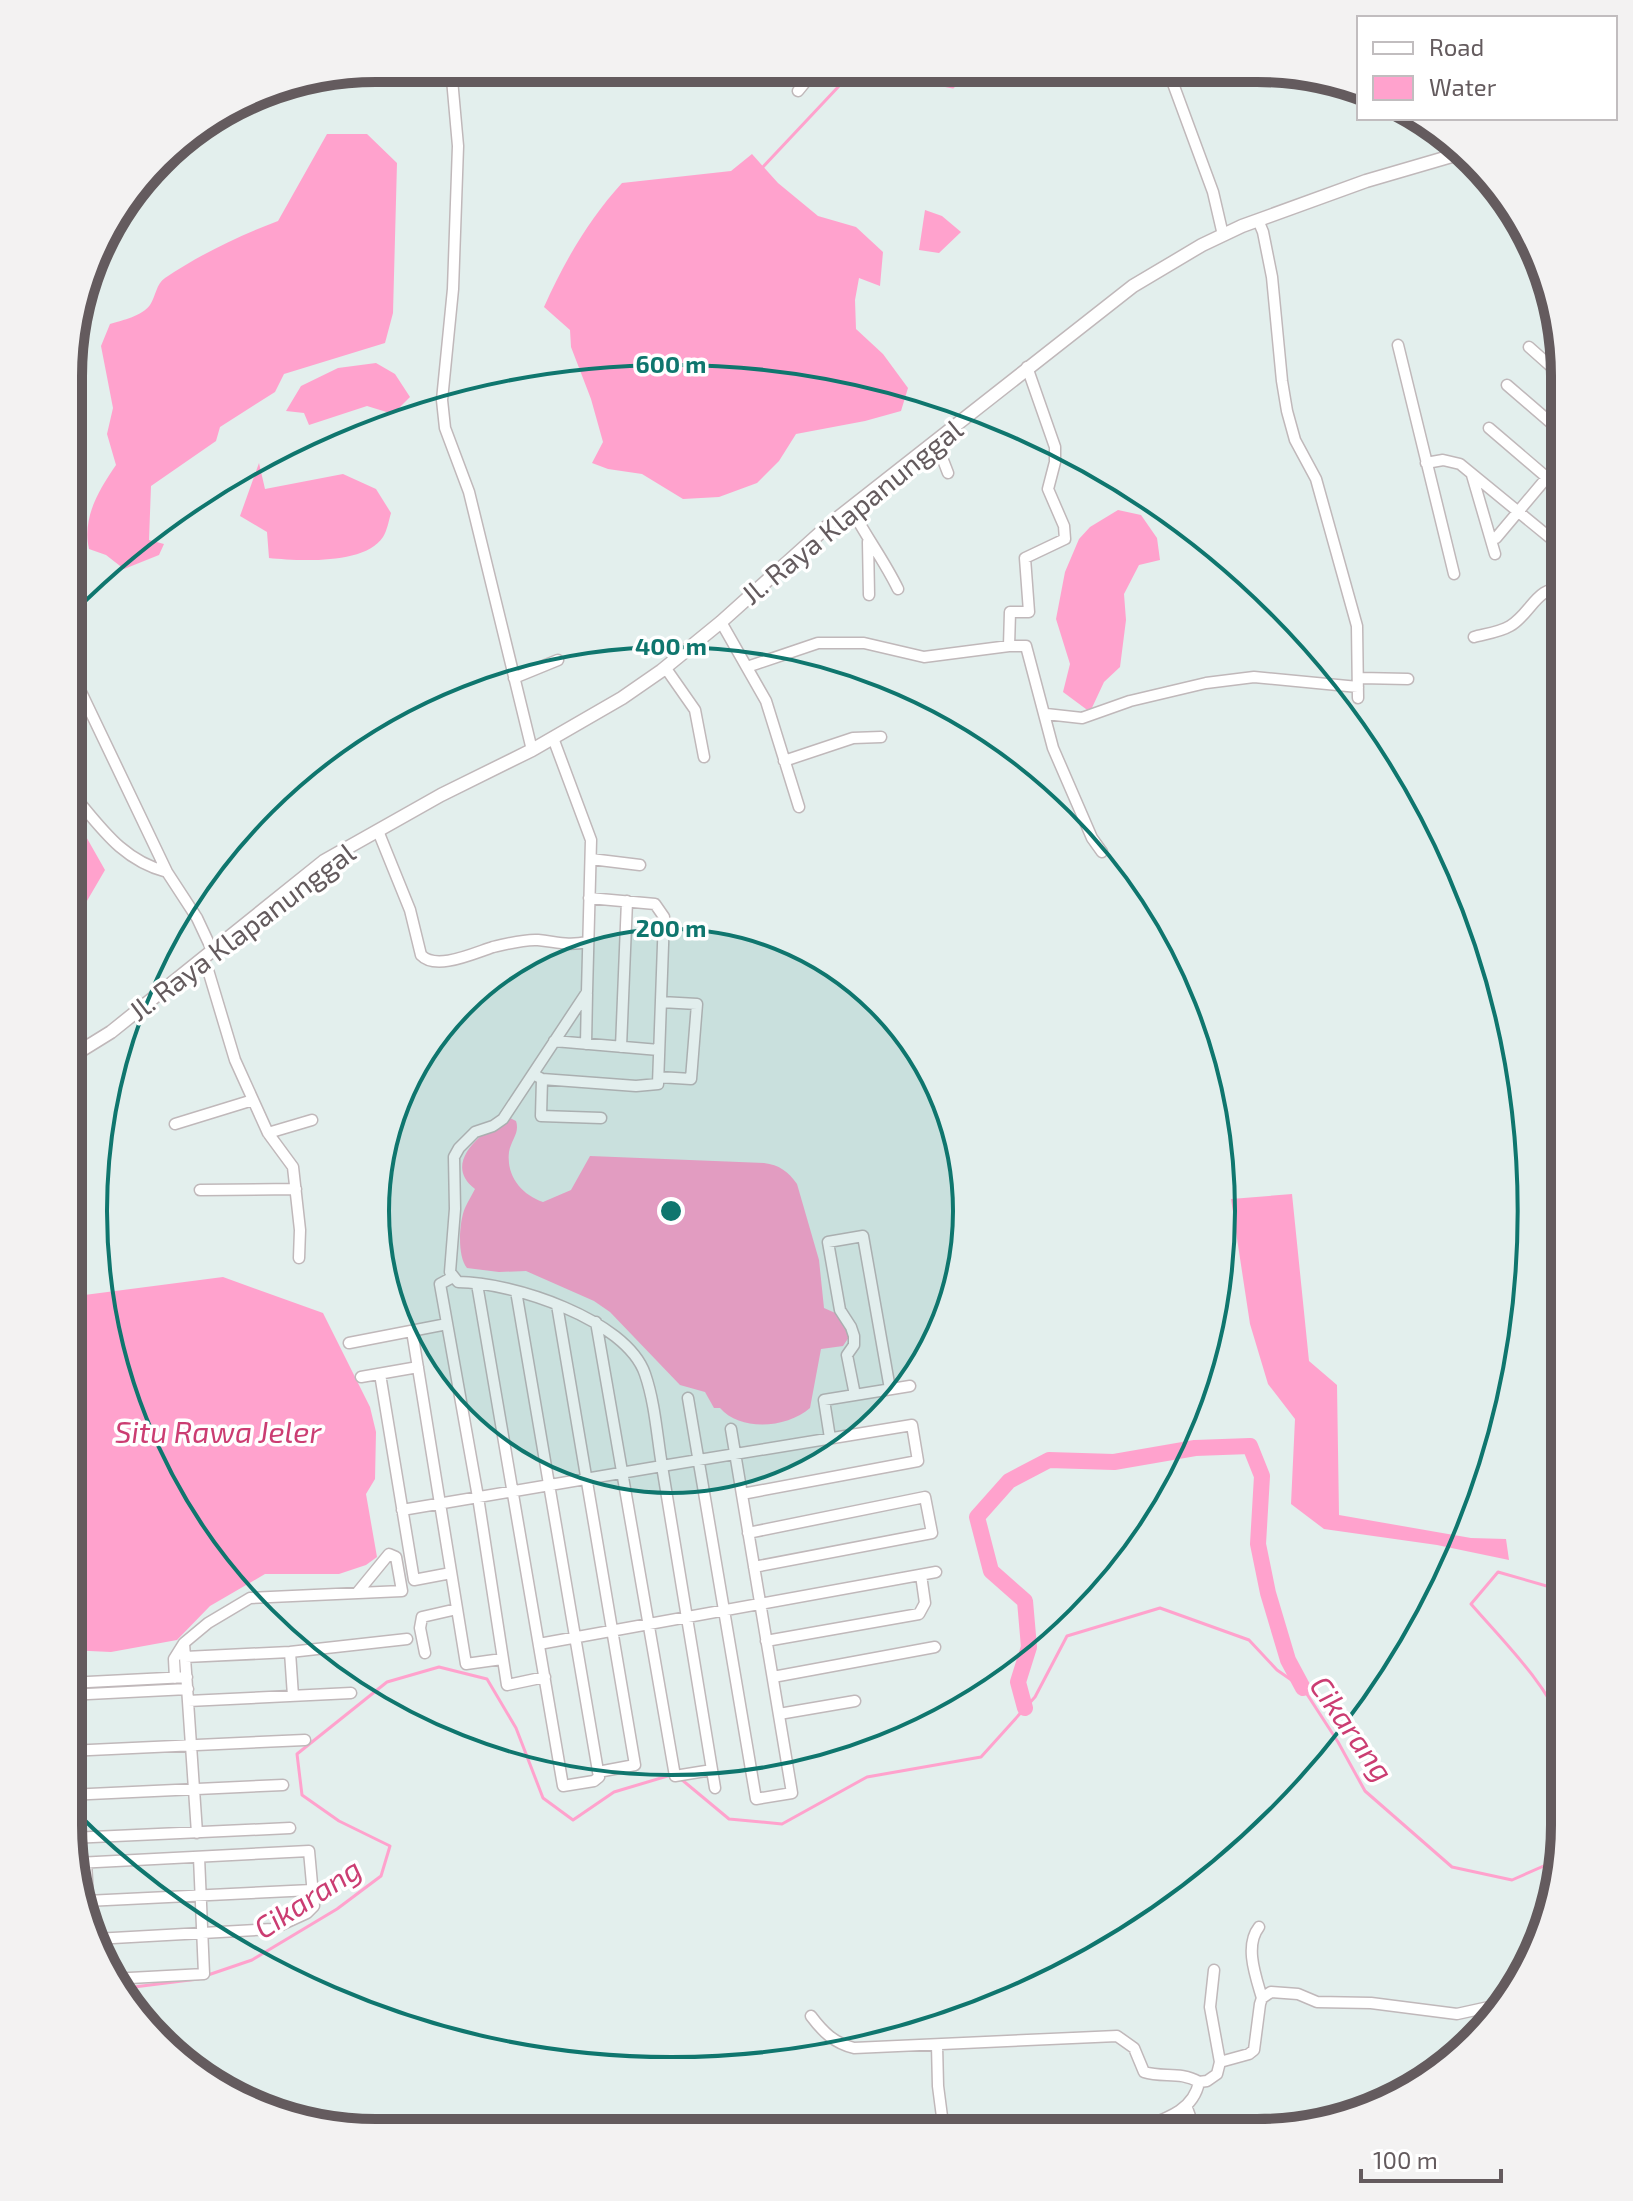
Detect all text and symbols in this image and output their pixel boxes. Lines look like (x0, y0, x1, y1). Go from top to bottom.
legend (1357, 16, 1617, 120)
text: Road (1429, 32, 1484, 61)
text: Water (1429, 72, 1497, 101)
text: 600 m (636, 349, 706, 378)
street label: Jl. Raya Klapanunggal (734, 411, 969, 611)
text: 400 m (635, 631, 707, 660)
street label: Jl. Raya Klapanunggal (122, 835, 362, 1027)
text: 200 m (636, 913, 706, 942)
centre of rings (657, 1197, 685, 1225)
water label: Situ Rawa Jeler (115, 1413, 322, 1449)
water label: Cikarang (1303, 1668, 1402, 1788)
water label: Cikarang (247, 1849, 367, 1945)
scale bar (1361, 2133, 1501, 2183)
text: 100 m (1373, 2145, 1438, 2174)

